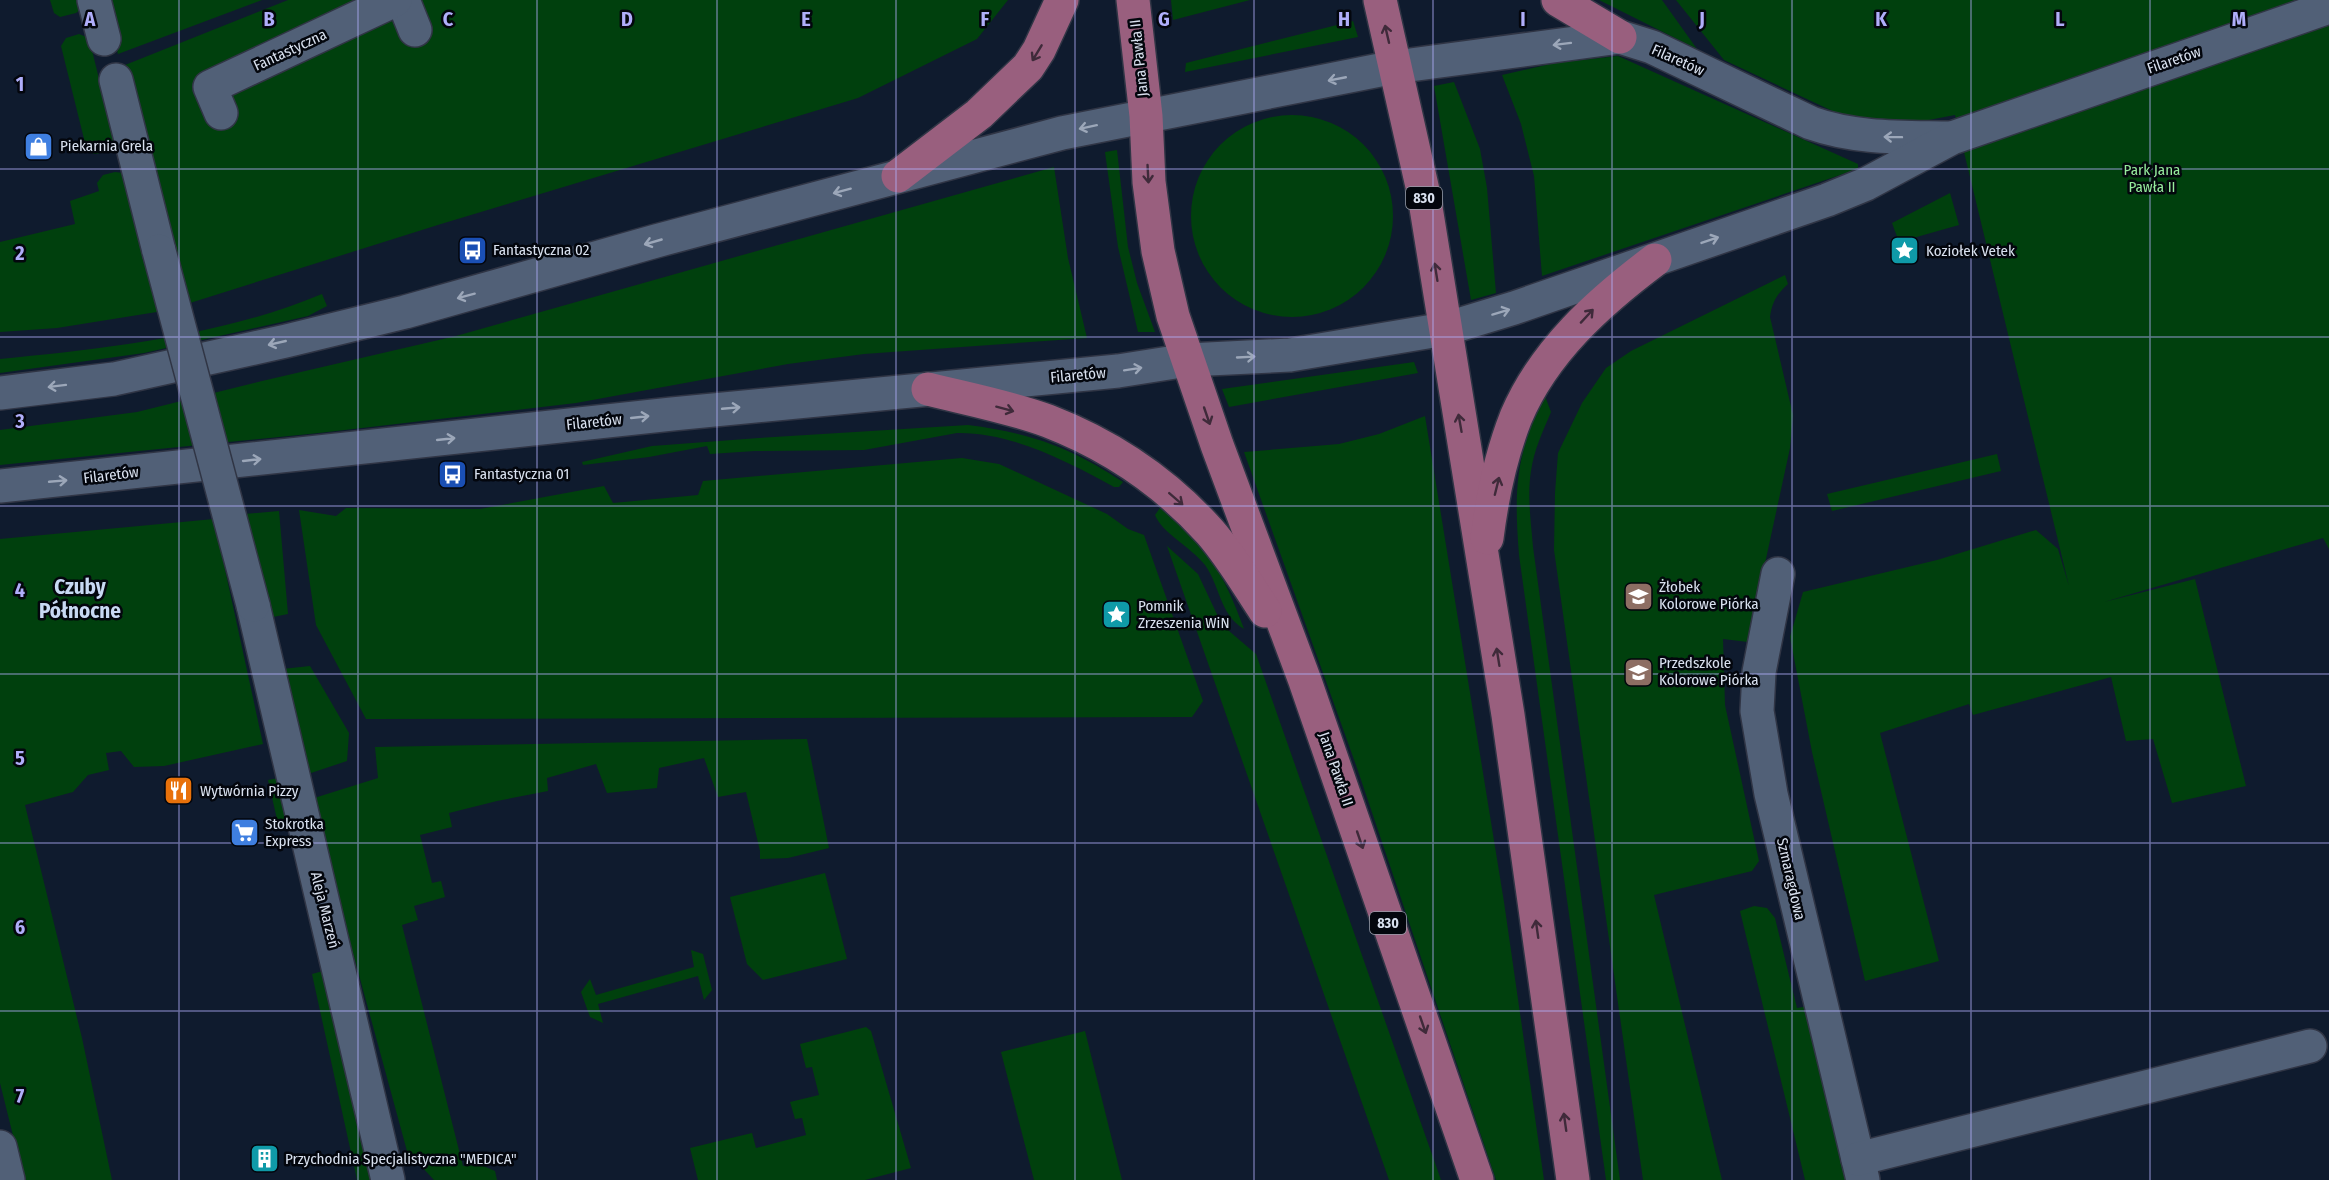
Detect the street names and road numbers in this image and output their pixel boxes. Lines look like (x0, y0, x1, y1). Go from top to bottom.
street label: Jana Pawła II (1126, 19, 1152, 97)
street label: Fantastyczna (251, 25, 329, 75)
street label: Filaretów (1649, 40, 1707, 80)
street label: Filaretów (2145, 42, 2203, 78)
road number: 830 (1406, 187, 1442, 209)
street label: Filaretów (1049, 364, 1107, 386)
street label: Filaretów (565, 410, 623, 434)
street label: Filaretów (82, 463, 140, 487)
street label: Jana Pawła II (1315, 730, 1357, 808)
street label: Szmaragdowa (1773, 836, 1809, 922)
street label: Aleja Marzeń (307, 870, 343, 950)
road number: 830 (1370, 912, 1406, 934)

